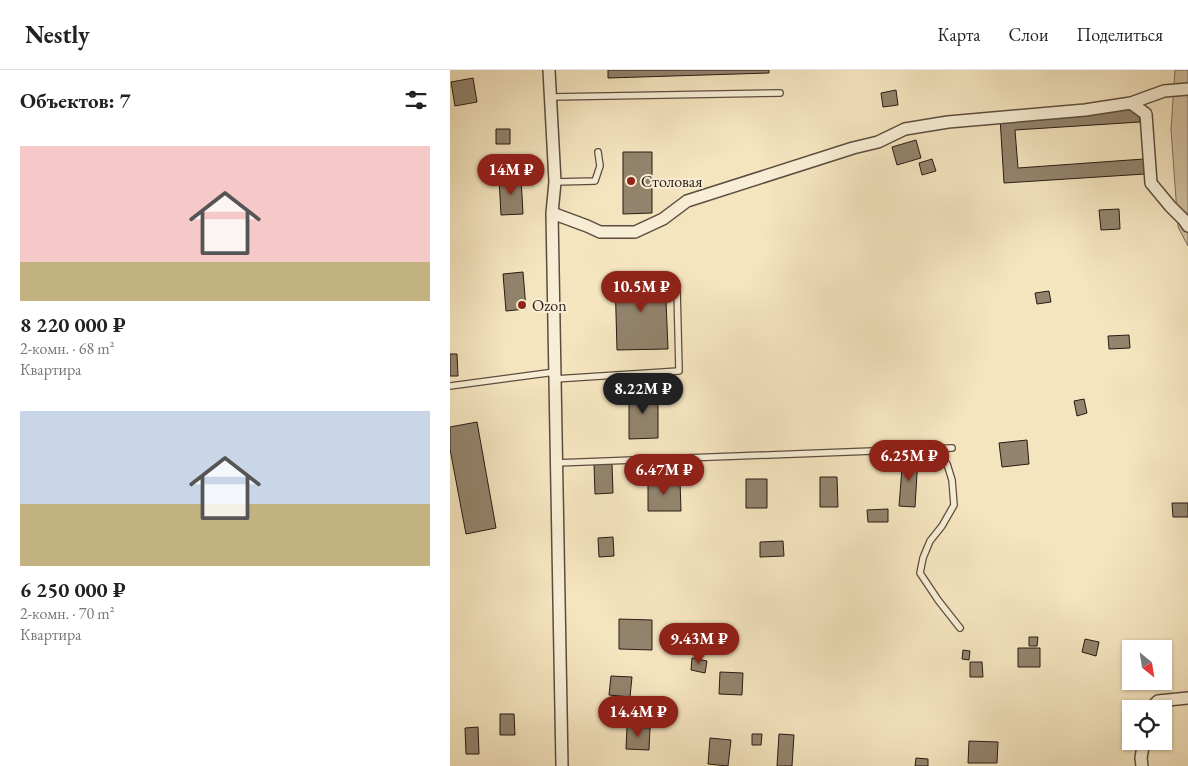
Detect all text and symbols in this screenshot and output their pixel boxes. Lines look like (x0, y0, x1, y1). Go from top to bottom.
text: Nestly (25, 19, 90, 50)
text: Карта (938, 23, 981, 46)
text: Слои (1009, 23, 1048, 46)
text: Поделиться (1076, 23, 1163, 46)
icon: filters (402, 86, 430, 114)
text: Объектов: 7 (20, 87, 131, 114)
pin: 14M ₽ (476, 154, 546, 196)
text: 14M ₽ (488, 159, 534, 180)
place label: Столовая (641, 171, 702, 192)
marker: Столовая (625, 175, 637, 187)
icon: home (180, 178, 270, 268)
pin: 10.5M ₽ (595, 270, 687, 313)
text: 10.5M ₽ (612, 276, 670, 297)
place label: Ozon (532, 295, 567, 316)
marker: Ozon (516, 299, 528, 311)
text: 8 220 000 ₽ (20, 311, 126, 338)
text: 2-комн. · 68 m² (20, 338, 115, 359)
text: Квартира (20, 359, 81, 380)
pin: 8.22M ₽ (597, 372, 689, 415)
text: 8.22M ₽ (614, 378, 672, 399)
pin: 6.25M ₽ (863, 440, 955, 482)
icon: home (180, 443, 270, 533)
text: 6.25M ₽ (880, 445, 938, 466)
pin: 6.47M ₽ (618, 454, 710, 496)
text: 6.47M ₽ (635, 459, 693, 480)
text: 6 250 000 ₽ (20, 576, 126, 603)
text: 2-комн. · 70 m² (20, 603, 115, 624)
pin: 9.43M ₽ (653, 622, 745, 665)
text: Квартира (20, 624, 81, 645)
text: 9.43M ₽ (670, 628, 728, 649)
north arrow (1122, 640, 1172, 690)
map controls (1122, 640, 1172, 750)
pin: 14.4M ₽ (592, 696, 684, 738)
button: locate (1122, 700, 1172, 750)
text: 14.4M ₽ (609, 701, 667, 722)

